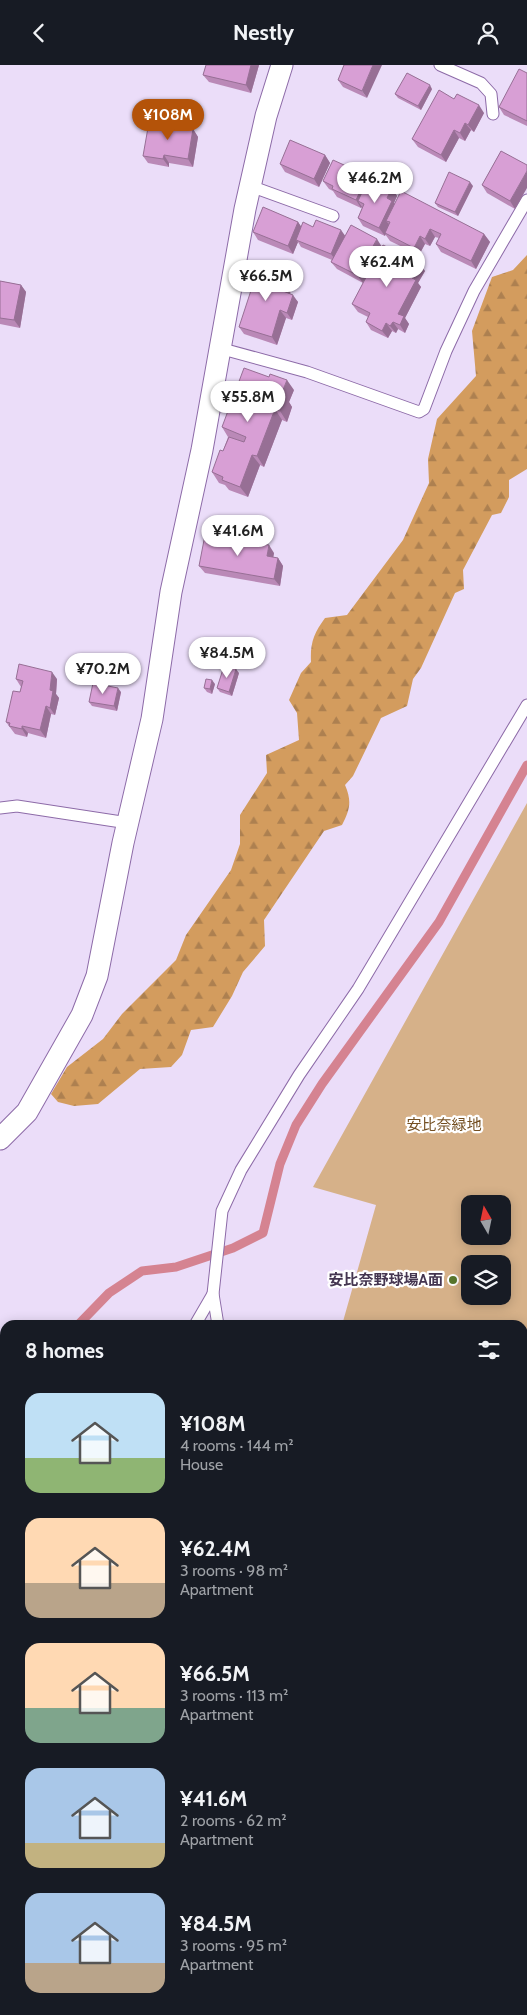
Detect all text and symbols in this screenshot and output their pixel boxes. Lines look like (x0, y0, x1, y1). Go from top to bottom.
icon: back (25, 19, 53, 47)
text: Nestly (233, 19, 294, 46)
icon: person (474, 19, 502, 47)
pin: ¥108M (133, 99, 203, 141)
text: ¥108M (143, 105, 193, 124)
pin: ¥46.2M (334, 161, 416, 204)
text: ¥46.2M (348, 168, 402, 187)
pin: ¥62.4M (346, 245, 428, 288)
text: ¥62.4M (360, 252, 414, 271)
pin: ¥66.5M (225, 259, 307, 302)
text: ¥66.5M (239, 266, 293, 285)
pin: ¥55.8M (207, 381, 289, 423)
text: ¥55.8M (221, 387, 275, 406)
pin: ¥41.6M (197, 515, 279, 557)
text: ¥41.6M (212, 521, 264, 540)
pin: ¥84.5M (186, 637, 268, 679)
text: ¥84.5M (200, 643, 254, 662)
pin: ¥70.2M (62, 653, 144, 695)
text: ¥70.2M (76, 659, 130, 678)
park label: 安比奈緑地 (406, 1116, 482, 1134)
north arrow (461, 1195, 511, 1245)
map controls (461, 1195, 511, 1305)
button: layers (461, 1255, 511, 1305)
place label: 安比奈野球場A面 (329, 1271, 443, 1289)
marker: 安比奈野球場A面 (447, 1274, 459, 1286)
icon: filters (475, 1336, 503, 1364)
text: 8 homes (25, 1338, 104, 1363)
text: ¥108M (180, 1411, 245, 1436)
icon: home (65, 1413, 125, 1473)
text: 4 rooms · 144 m² (180, 1436, 294, 1455)
text: House (180, 1455, 223, 1474)
text: ¥62.4M (180, 1536, 251, 1561)
icon: home (65, 1538, 125, 1598)
text: 3 rooms · 98 m² (180, 1561, 288, 1580)
text: Apartment (180, 1580, 253, 1599)
text: ¥66.5M (180, 1661, 250, 1686)
icon: home (65, 1663, 125, 1723)
text: 3 rooms · 113 m² (180, 1686, 288, 1705)
text: Apartment (180, 1705, 253, 1724)
text: ¥41.6M (180, 1786, 247, 1811)
icon: home (65, 1788, 125, 1848)
text: 2 rooms · 62 m² (180, 1811, 287, 1830)
text: Apartment (180, 1830, 253, 1849)
text: ¥84.5M (180, 1911, 252, 1936)
icon: home (65, 1913, 125, 1973)
text: 3 rooms · 95 m² (180, 1936, 287, 1955)
text: Apartment (180, 1955, 253, 1974)

